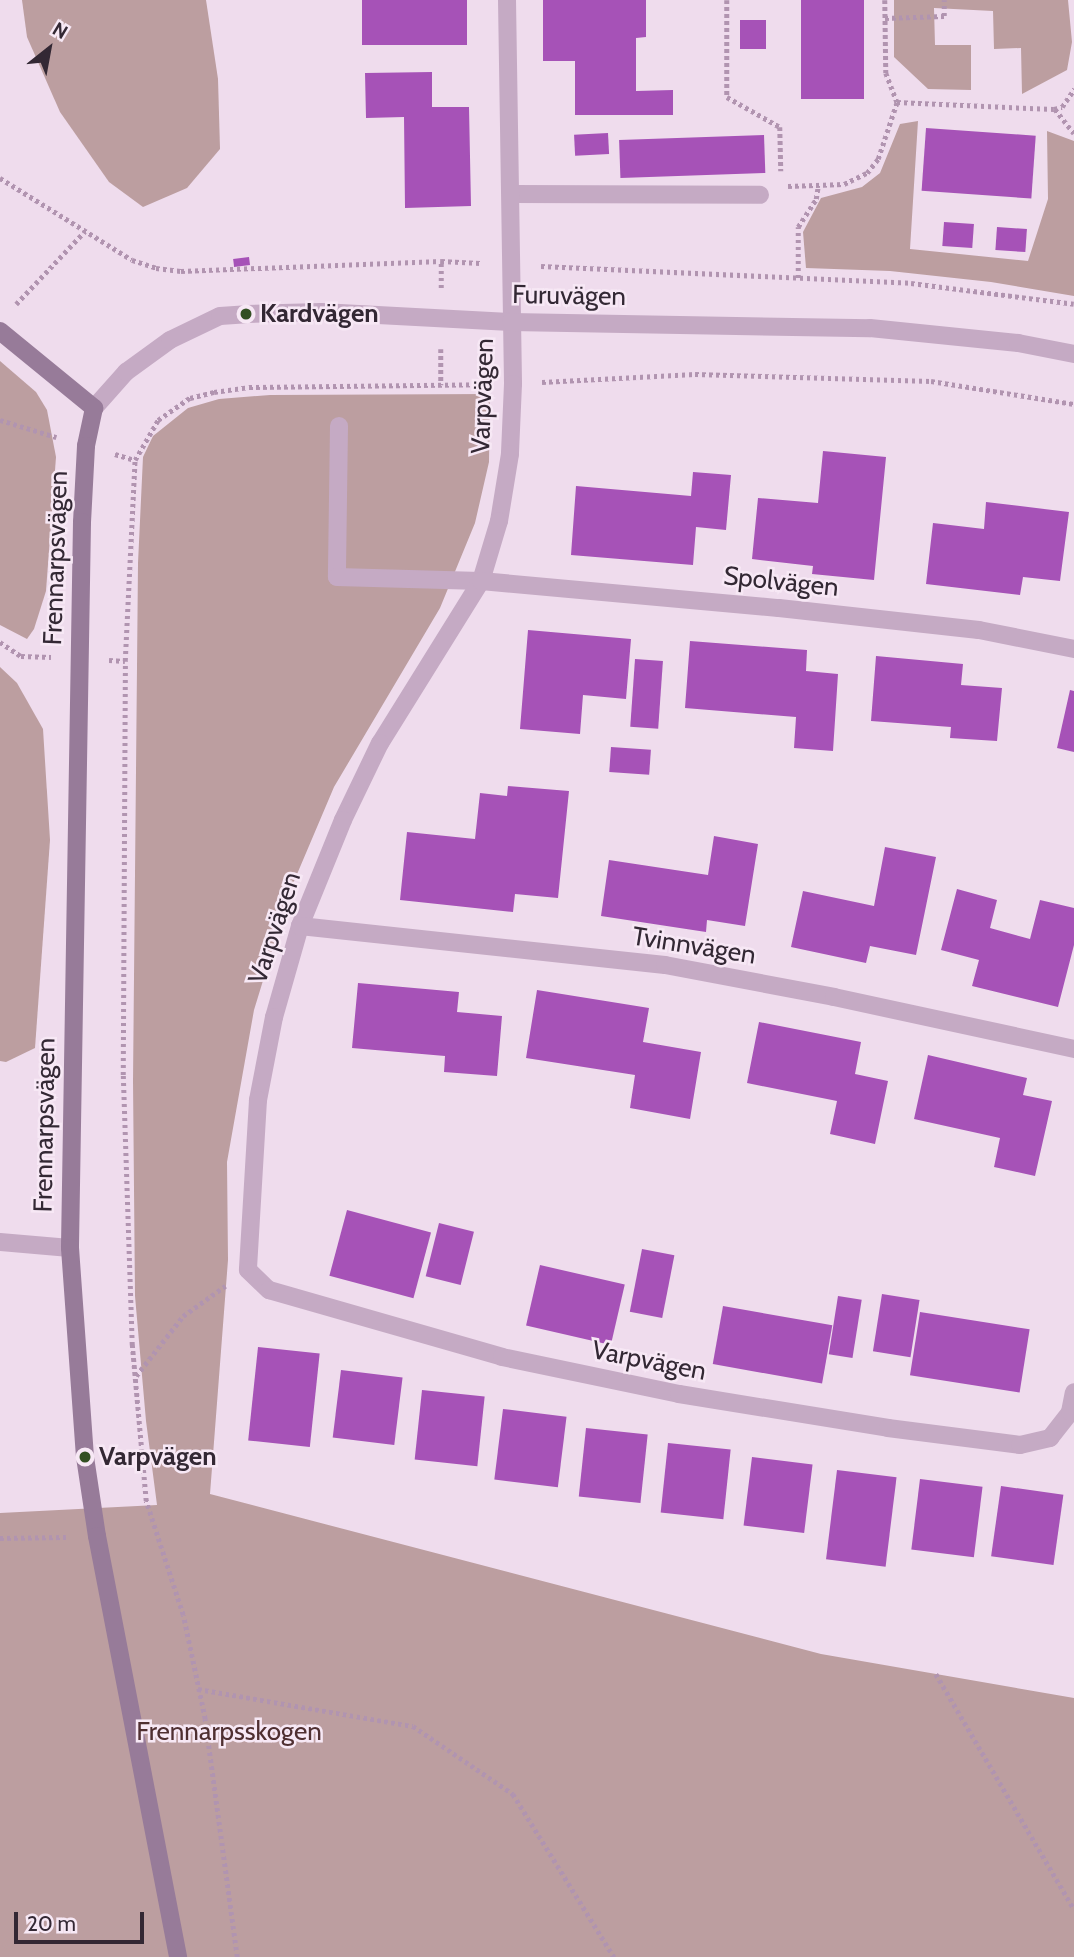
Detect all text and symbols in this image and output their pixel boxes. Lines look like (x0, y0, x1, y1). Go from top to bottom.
north arrow (14, 14, 84, 84)
text: N (48, 17, 72, 44)
street label: Furuvägen (512, 279, 626, 313)
place label: Kardvägen (260, 298, 379, 330)
marker: Kardvägen (238, 306, 254, 322)
street label: Varpvägen (465, 338, 501, 454)
street label: Frennarpsvägen (37, 470, 75, 646)
street label: Spolvägen (722, 560, 840, 604)
street label: Varpvägen (242, 868, 308, 988)
street label: Tvinnvägen (630, 921, 758, 971)
street label: Frennarpsvägen (28, 1037, 62, 1213)
street label: Varpvägen (589, 1335, 709, 1387)
place label: Varpvägen (99, 1441, 217, 1473)
marker: Varpvägen (77, 1449, 93, 1465)
park label: Frennarpsskogen (136, 1716, 322, 1748)
scale bar (18, 1898, 147, 1942)
text: 20 m (27, 1911, 76, 1936)

